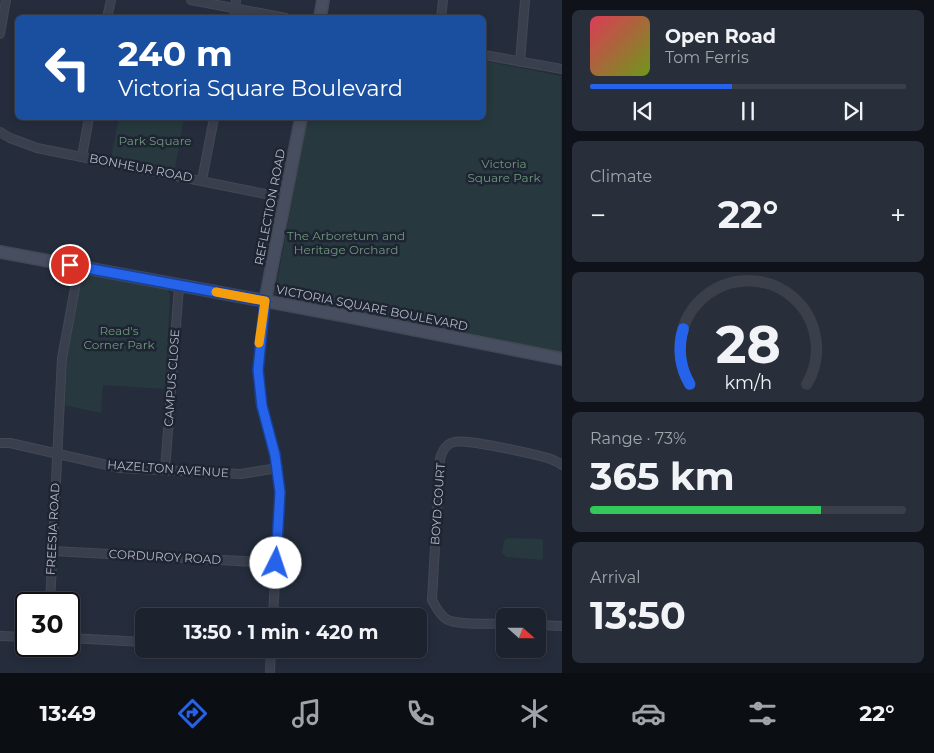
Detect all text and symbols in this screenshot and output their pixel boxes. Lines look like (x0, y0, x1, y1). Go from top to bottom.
text: Open Road (665, 25, 776, 48)
text: 240 m (118, 32, 233, 75)
icon: left (35, 35, 100, 100)
text: Tom Ferris (665, 48, 749, 67)
text: Victoria Square Boulevard (118, 75, 403, 102)
icon: previous (629, 97, 657, 125)
icon: pause (734, 97, 762, 125)
icon: next (839, 97, 867, 125)
park label: Park Square (118, 133, 192, 148)
street label: REFLECTION ROAD (251, 147, 288, 266)
street label: BONHEUR ROAD (88, 150, 194, 185)
park label: Victoria Square Park (467, 156, 541, 185)
text: Climate (590, 167, 652, 186)
text: 22° (718, 191, 778, 238)
text: − (590, 198, 606, 232)
text: + (890, 198, 906, 232)
park label: The Arboretum and Heritage Orchard (287, 228, 405, 257)
pin (49, 244, 91, 286)
icon: arrive (56, 251, 84, 279)
street label: VICTORIA SQUARE BOULEVARD (275, 282, 469, 333)
text: 28 (715, 313, 781, 376)
park label: Read's Corner Park (83, 323, 155, 352)
street label: CAMPUS CLOSE (161, 329, 182, 427)
text: km/h (724, 372, 772, 393)
text: Range · 73% (590, 429, 686, 448)
text: 365 km (590, 453, 735, 500)
street label: HAZELTON AVENUE (107, 457, 229, 480)
street label: BOYD COURT (427, 462, 448, 546)
street label: FREESIA ROAD (43, 482, 62, 575)
position arrow (249, 536, 301, 588)
street label: CORDUROY ROAD (108, 546, 222, 567)
text: Arrival (590, 568, 640, 587)
speed limit sign: 30 (15, 592, 80, 657)
text: 13:50 (590, 592, 686, 639)
north arrow (496, 608, 546, 658)
map controls (496, 608, 546, 658)
text: 13:50 · 1 min · 420 m (184, 621, 378, 644)
icon: directions (175, 696, 210, 731)
icon: music (289, 696, 324, 731)
icon: phone (403, 696, 438, 731)
icon: climate (517, 696, 552, 731)
icon: car (631, 696, 666, 731)
icon: filters (745, 696, 780, 731)
text: 13:49 (40, 700, 96, 727)
text: 22° (859, 700, 894, 727)

